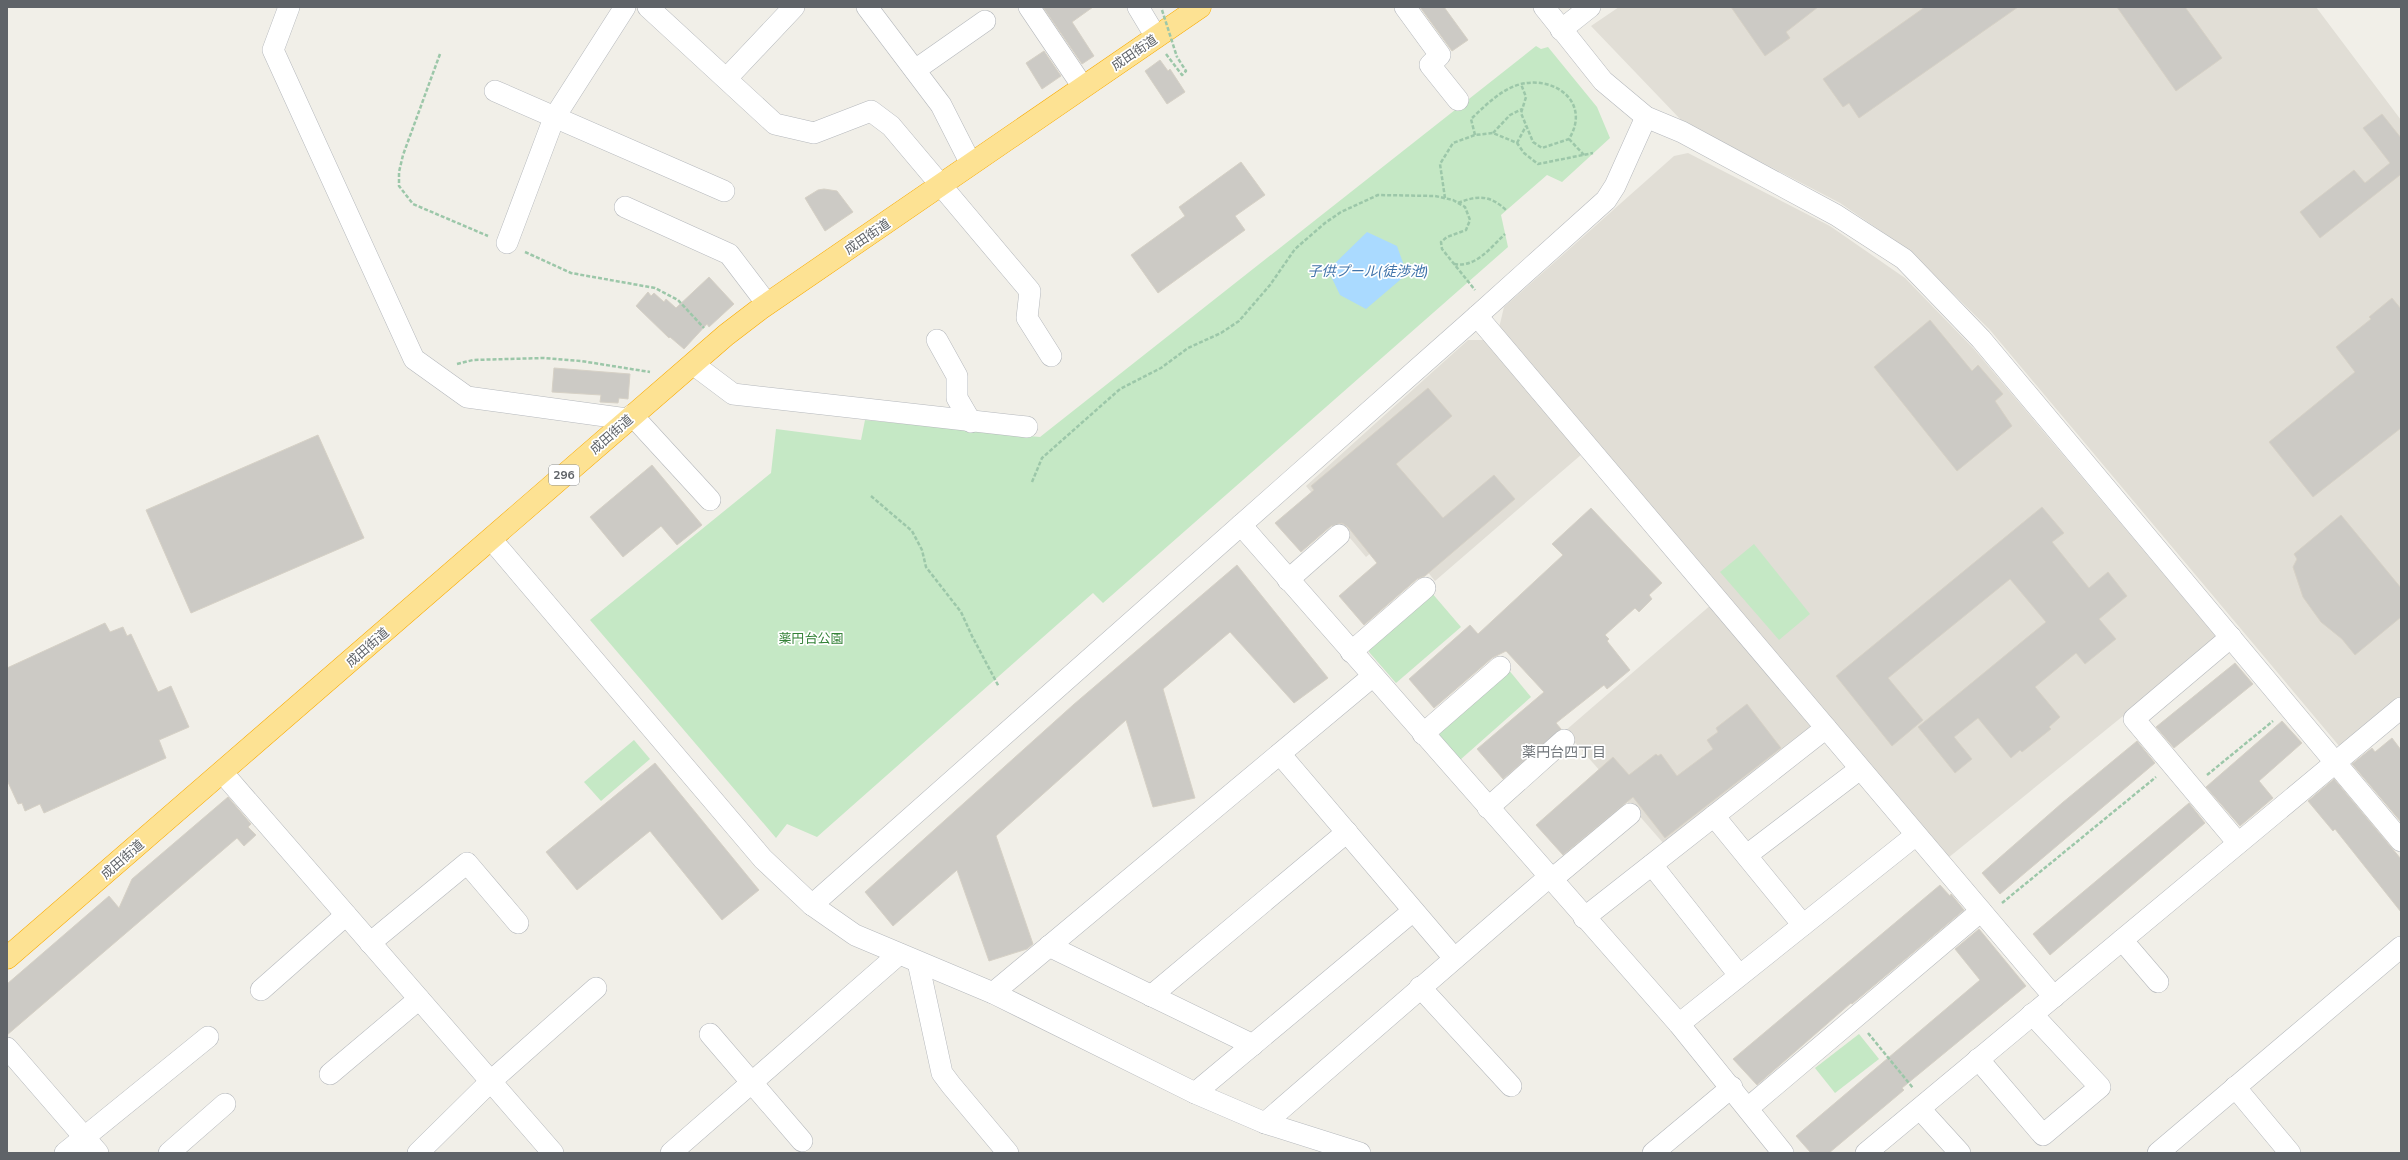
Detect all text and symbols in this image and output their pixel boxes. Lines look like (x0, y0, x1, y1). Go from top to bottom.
street label: 成田街道 (1108, 31, 1161, 75)
street label: 成田街道 (841, 215, 894, 259)
water label: 子供プール(徒渉池) (1308, 262, 1428, 281)
street label: 成田街道 (586, 411, 637, 459)
road number: 296 (549, 465, 579, 485)
street label: 成田街道 (342, 624, 393, 672)
park label: 薬円台公園 (778, 630, 844, 648)
district label: 薬円台四丁目 (1522, 743, 1606, 762)
street label: 成田街道 (97, 836, 148, 884)

